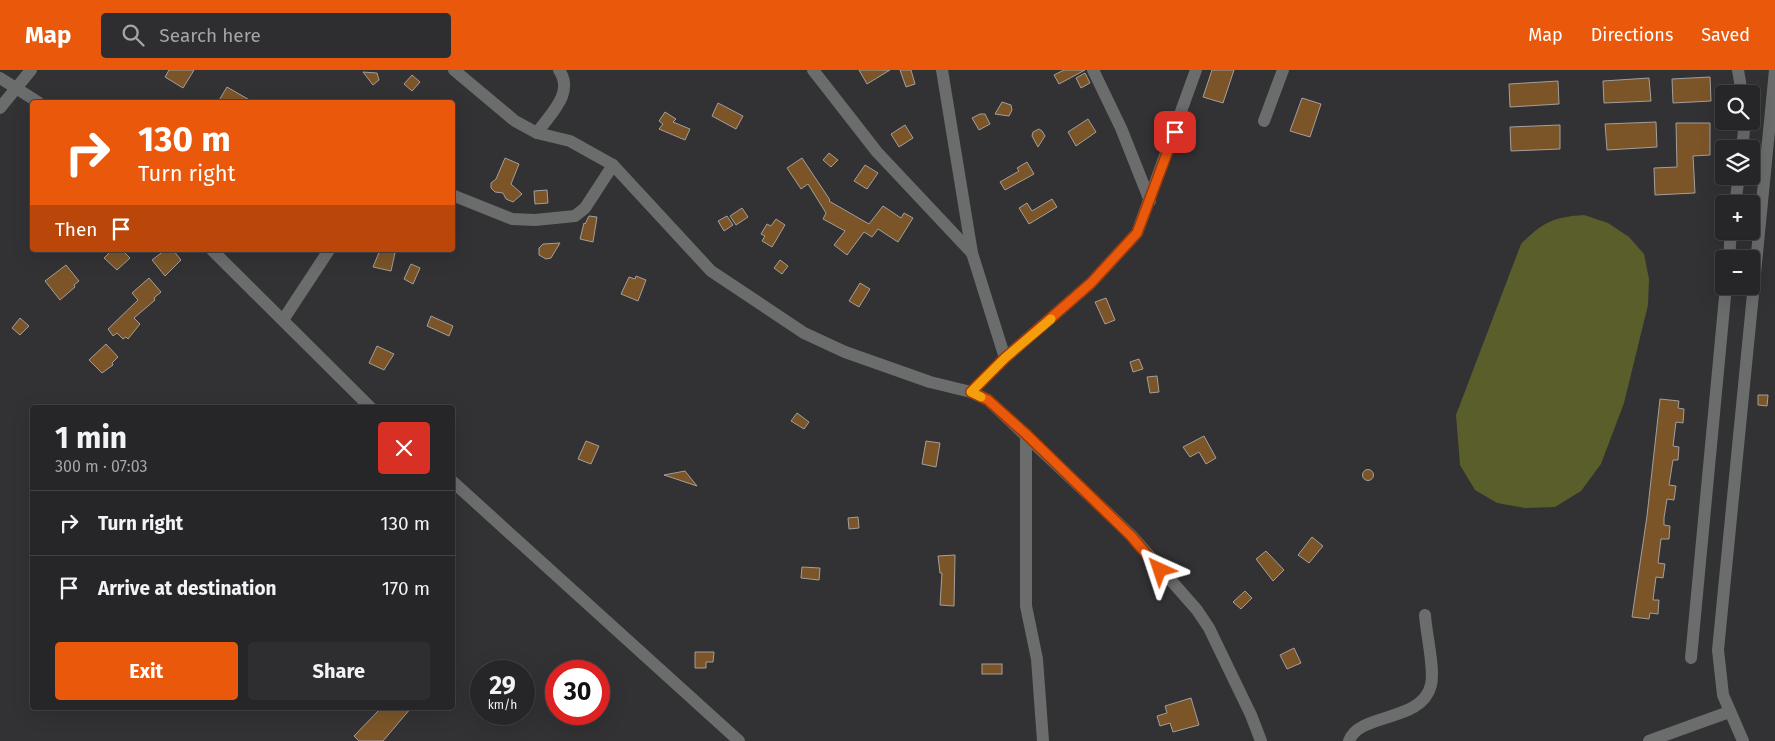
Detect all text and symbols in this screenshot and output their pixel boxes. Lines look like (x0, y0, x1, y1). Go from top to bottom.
search box (101, 13, 451, 58)
text: Map (25, 21, 71, 49)
icon: search (119, 21, 147, 49)
text: Search here (159, 24, 261, 47)
text: Map (1528, 24, 1563, 46)
text: Directions (1591, 24, 1673, 46)
text: Saved (1701, 24, 1750, 46)
map controls (1715, 85, 1760, 295)
button: search (1715, 85, 1760, 130)
pin (1154, 111, 1196, 153)
text: 130 m (138, 118, 231, 160)
icon: arrive (1161, 118, 1189, 146)
icon: right (55, 120, 120, 185)
button: layers (1715, 140, 1760, 185)
text: Turn right (138, 160, 235, 187)
button: + (1715, 195, 1760, 240)
icon: arrive (107, 215, 135, 243)
text: Then (55, 218, 97, 241)
button: − (1715, 250, 1760, 295)
text: 1 min (55, 420, 127, 456)
button: close (378, 422, 430, 474)
text: 300 m · 07:03 (55, 457, 147, 476)
icon: right (55, 509, 83, 537)
text: Turn right (98, 512, 183, 535)
text: 130 m (380, 512, 430, 535)
position arrow (1133, 543, 1185, 595)
icon: arrive (55, 574, 83, 602)
text: Arrive at destination (98, 577, 277, 600)
text: 170 m (382, 577, 430, 600)
button: Exit (55, 642, 238, 700)
button: Share (248, 642, 430, 700)
speed limit sign: 30 (545, 660, 610, 725)
text: 29 (489, 671, 516, 701)
text: km/h (488, 698, 517, 712)

